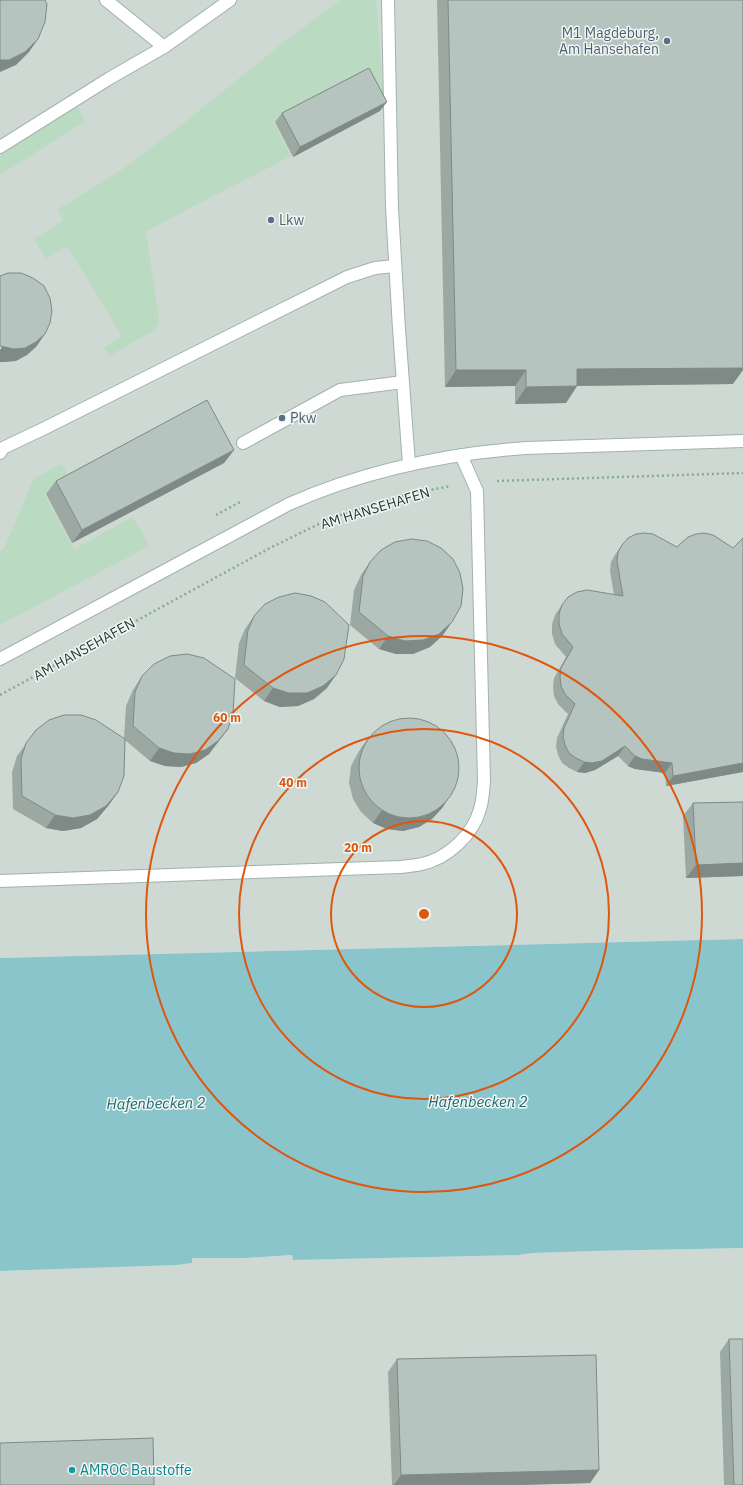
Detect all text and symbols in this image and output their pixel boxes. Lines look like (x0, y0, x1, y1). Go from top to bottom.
place label: M1 Magdeburg, Am Hansehafen (559, 24, 659, 58)
marker: M1 Magdeburg, Am Hansehafen (662, 36, 672, 46)
place label: Lkw (279, 211, 304, 229)
marker: Lkw (266, 215, 276, 225)
place label: Pkw (290, 409, 317, 427)
marker: Pkw (277, 413, 287, 423)
street label: AM HANSEHAFEN (318, 483, 432, 533)
street label: AM HANSEHAFEN (30, 614, 138, 684)
text: 60 m (213, 710, 241, 725)
text: 40 m (279, 775, 307, 790)
text: 20 m (344, 840, 372, 855)
centre of rings (417, 907, 431, 921)
water label: Hafenbecken 2 (428, 1092, 528, 1111)
water label: Hafenbecken 2 (106, 1093, 206, 1113)
place label: AMROC Baustoffe (80, 1461, 192, 1479)
marker: AMROC Baustoffe (67, 1465, 77, 1475)

